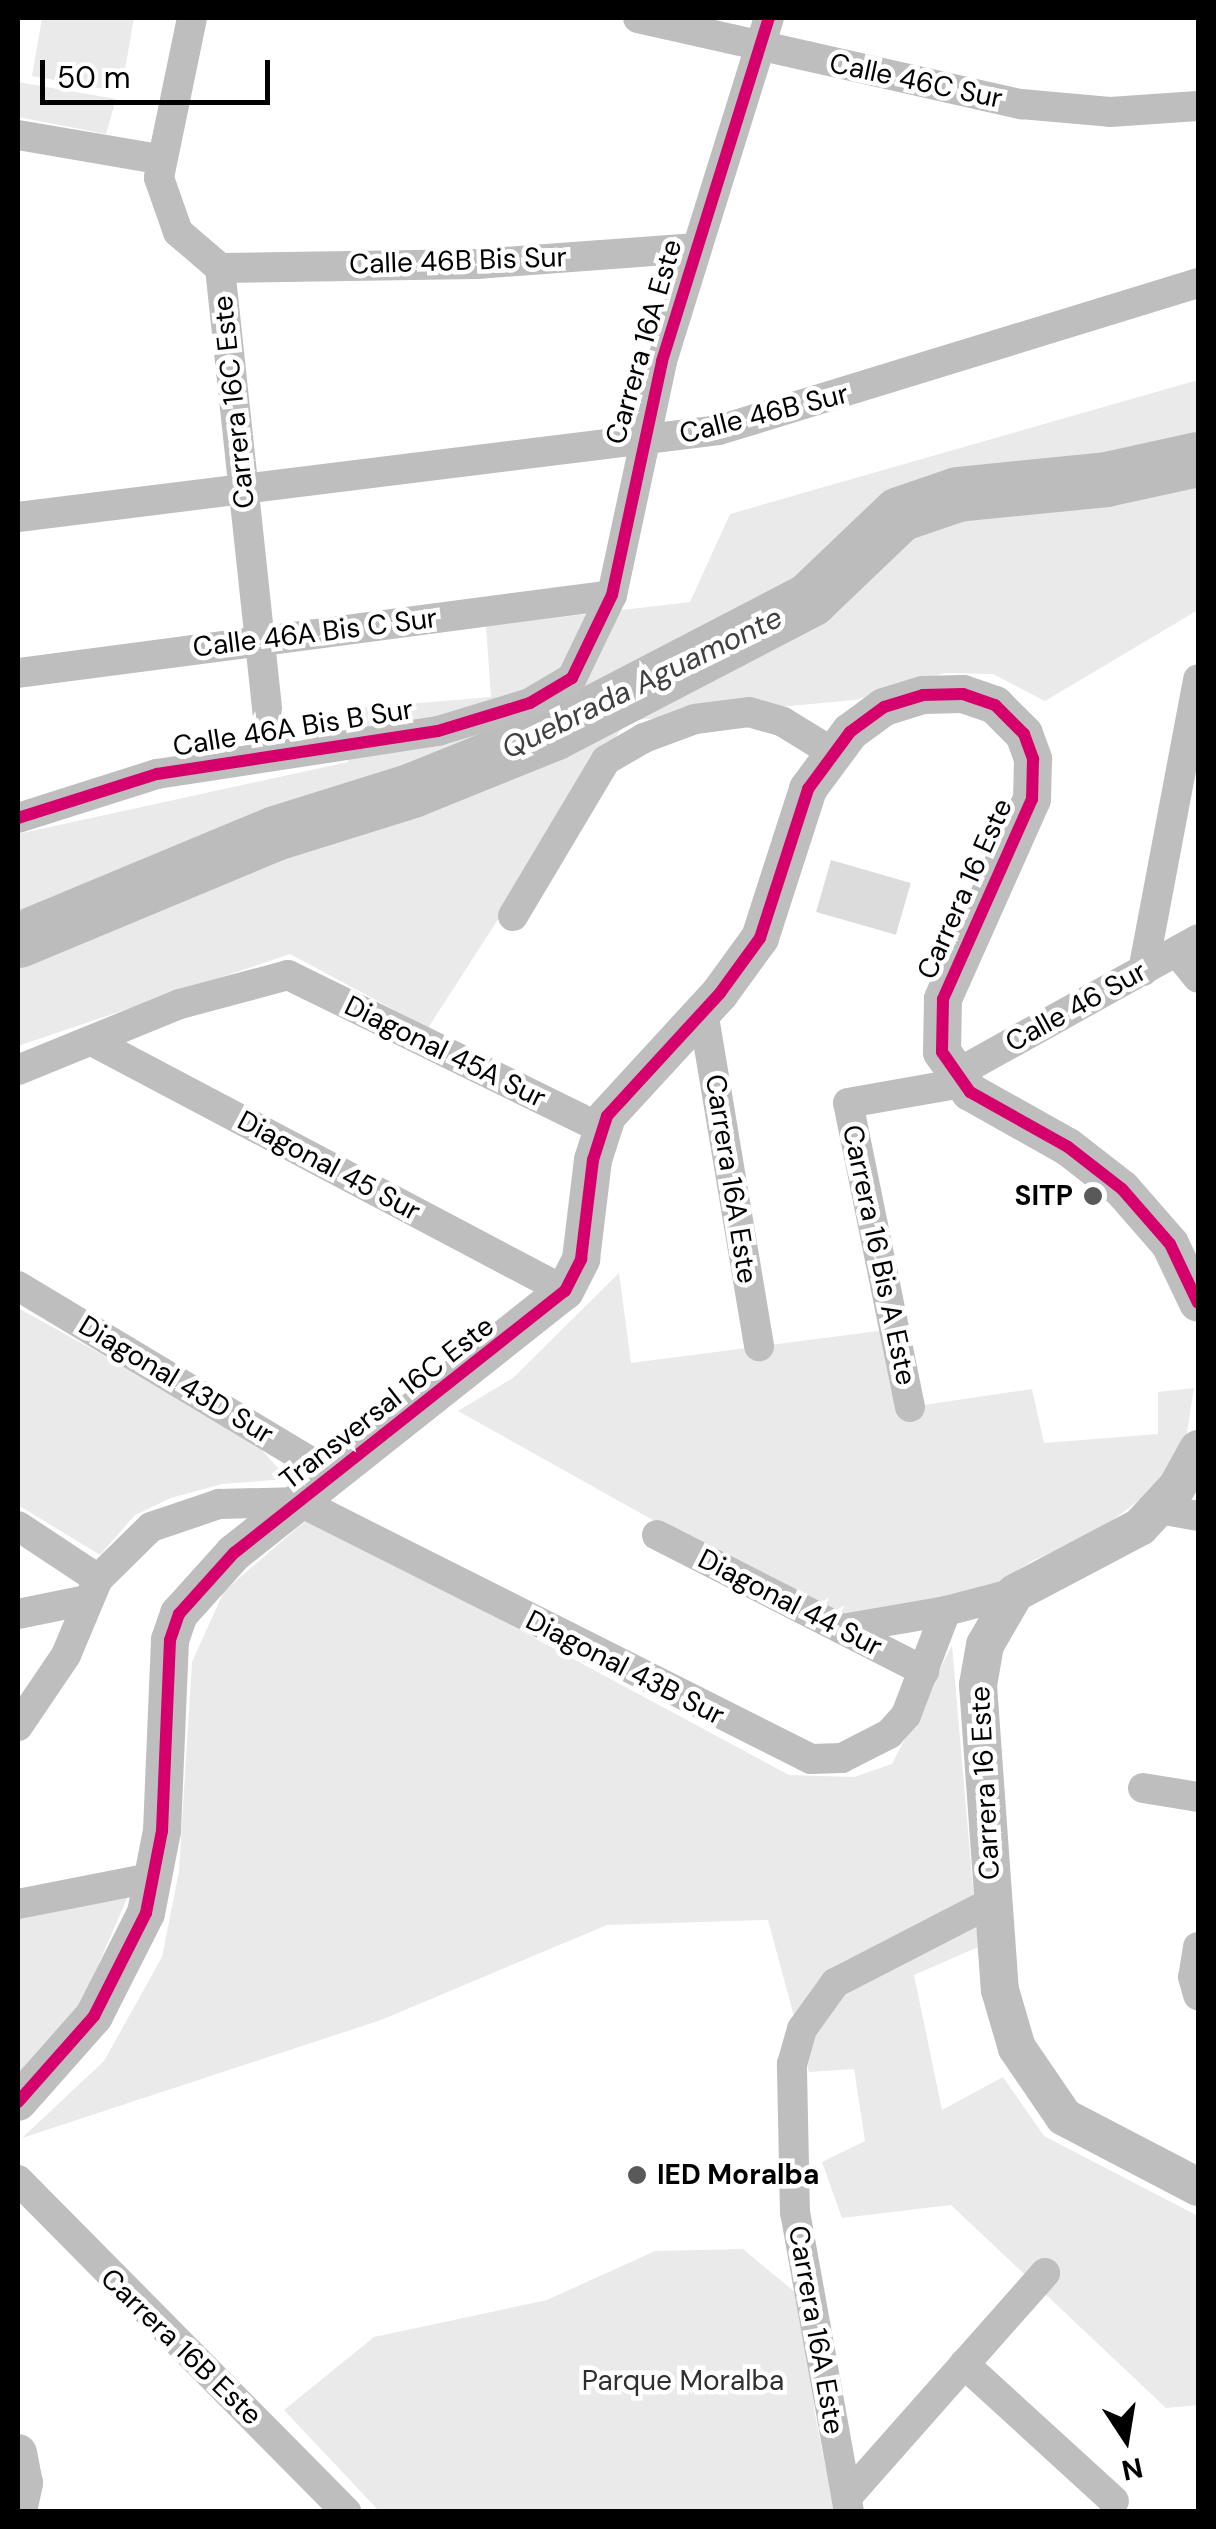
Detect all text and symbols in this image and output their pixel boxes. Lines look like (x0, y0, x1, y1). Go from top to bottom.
scale bar (45, 40, 275, 102)
street label: Calle 46C Sur (826, 46, 1006, 116)
text: 50 m (57, 58, 131, 97)
street label: Carrera 16A Este (599, 236, 689, 448)
street label: Calle 46B Bis Sur (349, 240, 567, 282)
street label: Carrera 16C Este (206, 294, 262, 510)
street label: Calle 46B Sur (676, 377, 852, 451)
water label: Quebrada Aguamonte (496, 599, 788, 767)
street label: Calle 46A Bis C Sur (191, 601, 439, 665)
street label: Calle 46A Bis B Sur (170, 692, 416, 764)
street label: Carrera 16 Este (910, 794, 1020, 984)
street label: Calle 46 Sur (1000, 955, 1152, 1059)
street label: Diagonal 45A Sur (339, 989, 551, 1115)
street label: Carrera 16A Este (698, 1072, 764, 1286)
street label: Diagonal 45 Sur (232, 1104, 426, 1228)
street label: Carrera 16 Bis A Este (835, 1122, 923, 1388)
place label: SITP (1015, 1179, 1073, 1213)
marker: SITP (1082, 1185, 1104, 1207)
street label: Diagonal 43D Sur (73, 1309, 279, 1451)
street label: Transversal 16C Este (273, 1309, 501, 1497)
street label: Diagonal 44 Sur (692, 1542, 888, 1664)
street label: Diagonal 43B Sur (520, 1603, 730, 1733)
street label: Carrera 16 Este (963, 1685, 1007, 1881)
place label: IED Moralba (657, 2158, 819, 2192)
marker: IED Moralba (626, 2164, 648, 2186)
street label: Carrera 16A Este (781, 2223, 851, 2437)
street label: Carrera 16B Este (93, 2262, 269, 2432)
park label: Parque Moralba (582, 2364, 784, 2398)
north arrow (1076, 2389, 1176, 2489)
text: N (1119, 2449, 1146, 2489)

